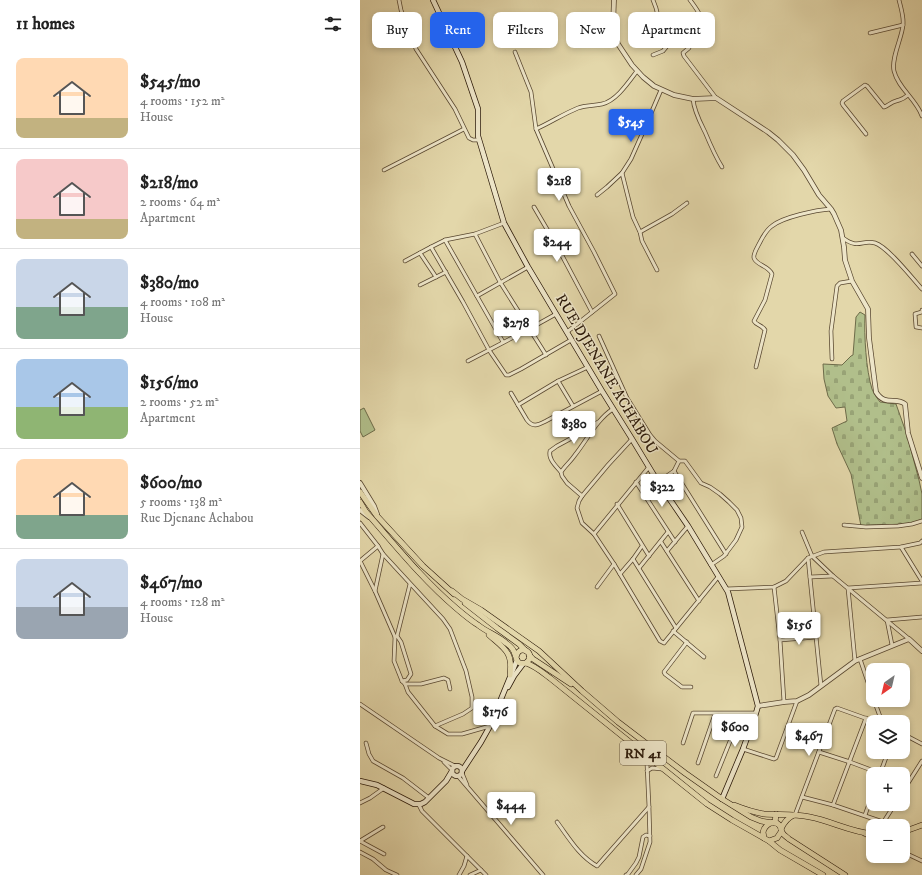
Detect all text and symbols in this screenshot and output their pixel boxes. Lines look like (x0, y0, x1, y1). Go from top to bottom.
chip: Buy (372, 12, 422, 48)
chip: Rent (430, 12, 485, 48)
chip: Filters (493, 12, 558, 48)
chip: New (566, 12, 620, 48)
chip: Apartment (628, 12, 715, 48)
text: 11 homes (16, 13, 75, 35)
icon: filters (322, 13, 344, 35)
text: $545/mo (140, 71, 200, 93)
icon: home (48, 74, 96, 122)
text: 4 rooms · 152 m² (140, 93, 224, 109)
text: House (140, 109, 173, 125)
pin: $545 (607, 109, 655, 143)
text: $545 (618, 114, 644, 130)
pin: $218 (535, 168, 583, 202)
text: $218/mo (140, 172, 198, 194)
text: $218 (547, 173, 571, 189)
icon: home (48, 175, 96, 223)
text: 2 rooms · 64 m² (140, 194, 220, 210)
text: Apartment (140, 210, 195, 226)
pin: $244 (533, 229, 581, 263)
text: $244 (543, 234, 571, 250)
text: $380/mo (140, 272, 199, 294)
icon: home (48, 275, 96, 323)
street label: RUE DJENANE ACHABOU (551, 291, 662, 458)
text: 4 rooms · 108 m² (140, 294, 225, 310)
text: House (140, 310, 173, 326)
pin: $278 (492, 310, 540, 344)
text: $278 (503, 315, 529, 331)
text: $156/mo (140, 372, 198, 394)
icon: home (48, 375, 96, 423)
text: 2 rooms · 52 m² (140, 394, 219, 410)
text: Apartment (140, 410, 195, 426)
pin: $380 (550, 411, 598, 445)
text: $380 (561, 416, 587, 432)
text: $600/mo (140, 472, 202, 494)
pin: $322 (638, 474, 686, 508)
icon: home (48, 475, 96, 523)
text: $322 (650, 479, 674, 495)
text: 5 rooms · 138 m² (140, 494, 222, 510)
text: Rue Djenane Achabou (140, 510, 253, 526)
text: $467/mo (140, 572, 202, 594)
icon: home (48, 575, 96, 623)
text: 4 rooms · 128 m² (140, 594, 225, 610)
text: House (140, 610, 173, 626)
pin: $156 (775, 612, 823, 646)
text: $156 (786, 617, 812, 633)
north arrow (866, 663, 910, 707)
map controls (866, 663, 910, 863)
pin: $176 (471, 699, 519, 733)
text: $176 (482, 704, 508, 720)
pin: $600 (711, 714, 759, 748)
button: layers (866, 715, 910, 759)
text: $600 (721, 719, 749, 735)
pin: $467 (785, 723, 833, 757)
text: $467 (795, 728, 823, 744)
road number: RN 41 (620, 741, 666, 765)
button: + (866, 767, 910, 811)
pin: $444 (487, 792, 535, 826)
text: $444 (496, 797, 526, 813)
button: − (866, 819, 910, 863)

